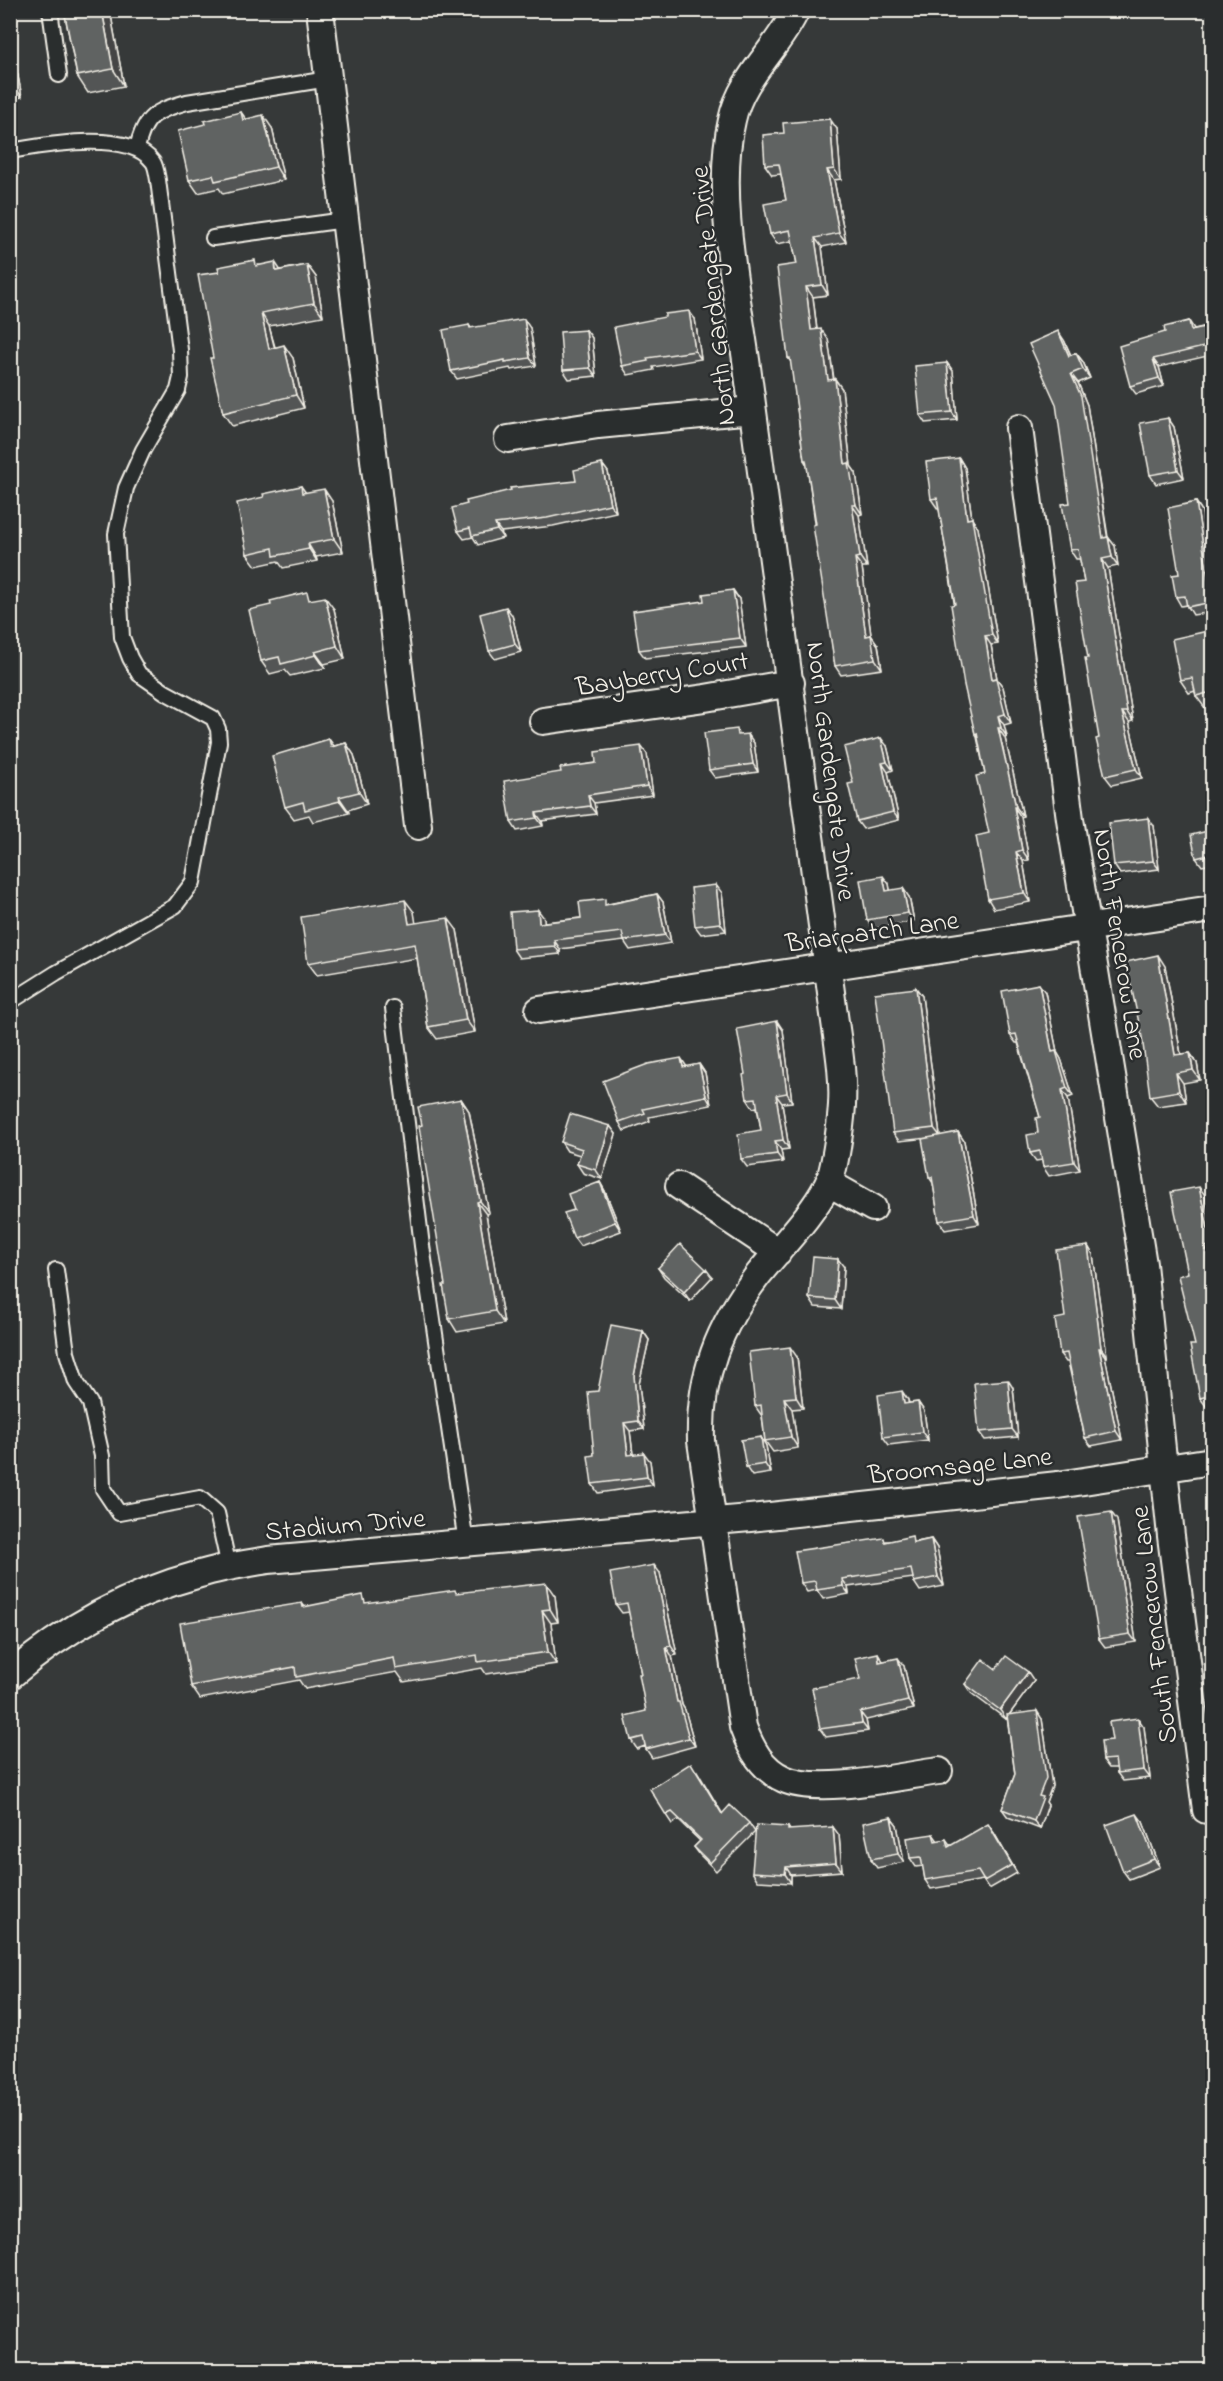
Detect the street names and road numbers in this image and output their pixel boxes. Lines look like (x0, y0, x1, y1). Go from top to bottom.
street label: North Gardengate Drive (681, 163, 748, 427)
street label: North Gardengate Drive (794, 640, 865, 904)
street label: Bayberry Court (572, 643, 752, 709)
street label: North Fencerow Lane (1081, 826, 1156, 1063)
street label: Briarpatch Lane (782, 902, 962, 965)
street label: Broomsage Lane (865, 1438, 1055, 1497)
street label: Stadium Drive (264, 1500, 428, 1553)
street label: South Fencerow Lane (1121, 1503, 1189, 1746)

